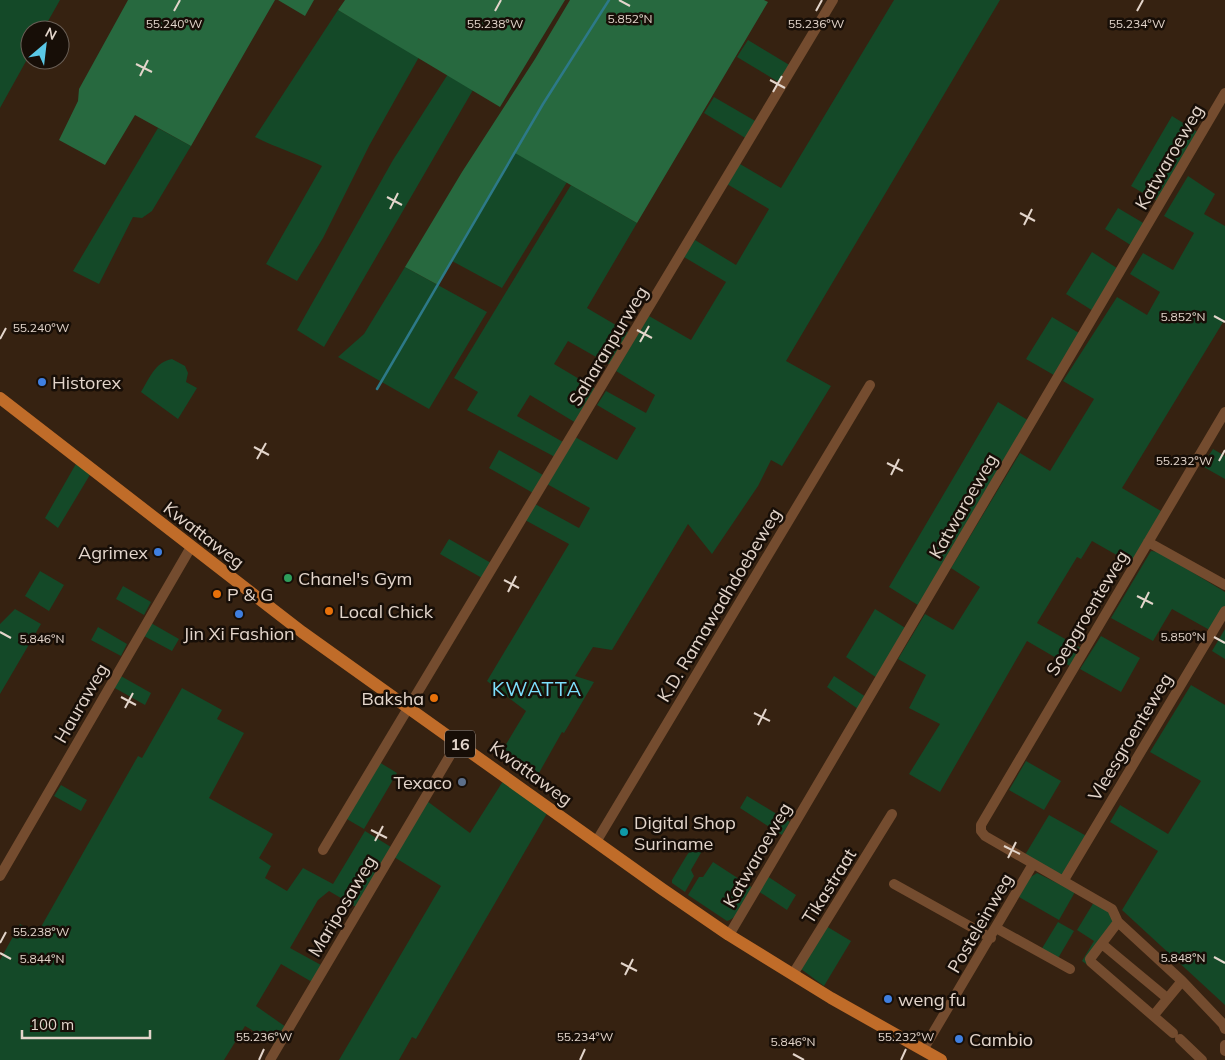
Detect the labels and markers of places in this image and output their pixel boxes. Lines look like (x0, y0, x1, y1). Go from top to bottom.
place label: Historex (52, 371, 122, 394)
marker: Historex (36, 376, 48, 388)
place label: Agrimex (78, 541, 148, 564)
marker: Agrimex (152, 546, 164, 558)
place label: Chanel's Gym (298, 567, 412, 590)
marker: Chanel's Gym (282, 572, 294, 584)
place label: P & G (227, 583, 273, 606)
marker: P & G (211, 588, 223, 600)
place label: Local Chick (339, 600, 434, 623)
marker: Local Chick (323, 605, 335, 617)
marker: Jin Xi Fashion (233, 608, 245, 620)
place label: Jin Xi Fashion (183, 622, 295, 645)
place label: Baksha (362, 687, 424, 710)
marker: Baksha (428, 692, 440, 704)
place label: Texaco (393, 771, 452, 794)
marker: Texaco (456, 776, 468, 788)
place label: Digital Shop Suriname (634, 811, 736, 855)
marker: Digital Shop Suriname (618, 826, 630, 838)
place label: weng fu (898, 988, 966, 1011)
marker: weng fu (882, 993, 894, 1005)
place label: Cambio (969, 1028, 1033, 1051)
marker: Cambio (953, 1033, 965, 1045)

